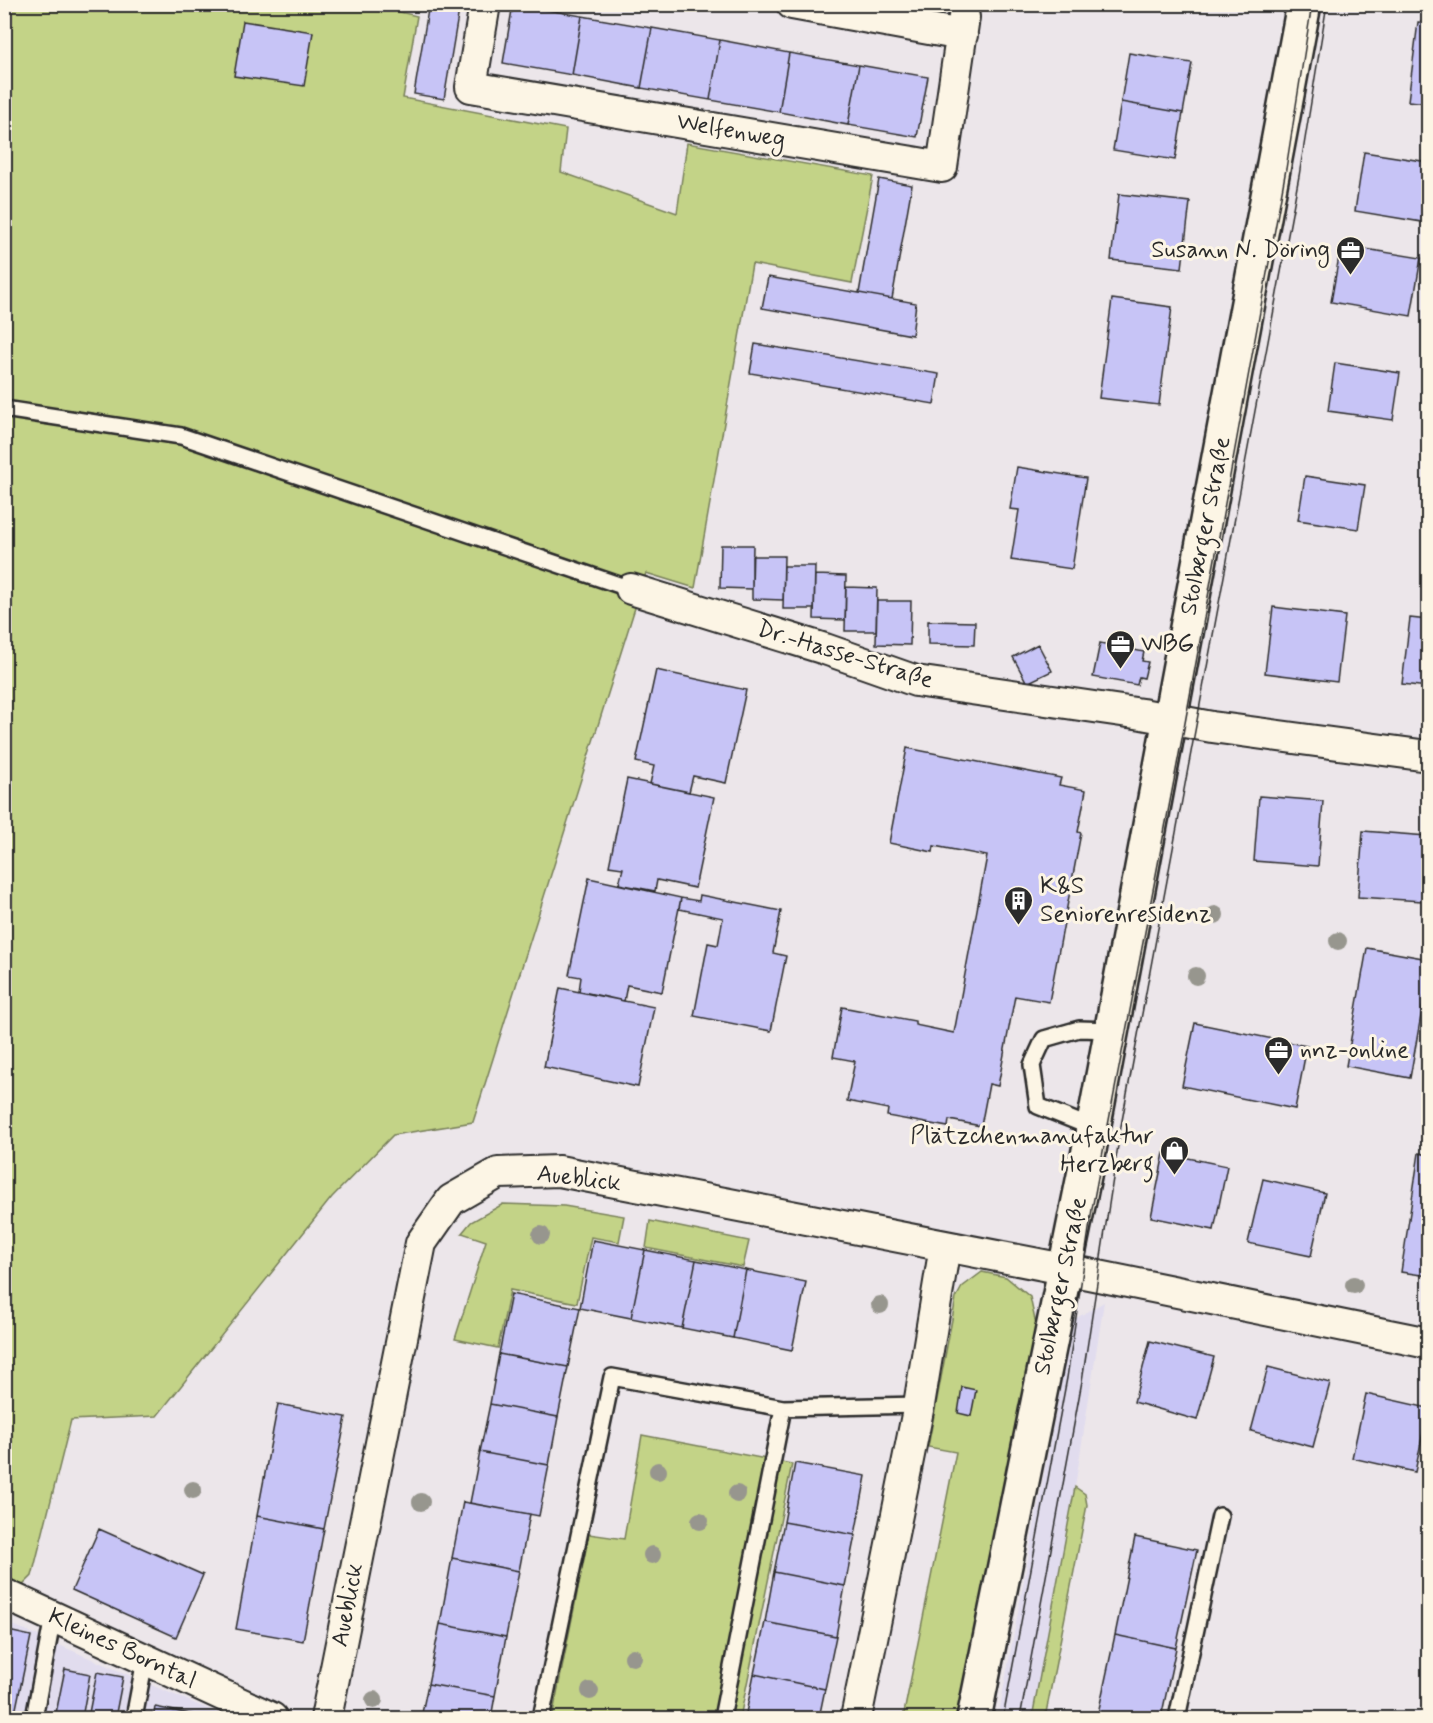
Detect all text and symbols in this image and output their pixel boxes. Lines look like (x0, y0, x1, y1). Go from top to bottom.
street label: Welfenweg (674, 106, 788, 158)
office icon: Susann N. Döring (1335, 234, 1367, 276)
place label: Susann N. Döring (1151, 235, 1330, 268)
street label: Stolberger Straße (1173, 434, 1242, 619)
street label: Dr.-Hasse-Straße (753, 613, 937, 697)
office icon: WBG (1104, 628, 1136, 670)
place label: WBG (1141, 629, 1194, 660)
place label: K&S Seniorenresidenz (1040, 871, 1211, 930)
building icon: K&S Seniorenresidenz (1003, 884, 1035, 926)
office icon: nnz-online (1263, 1034, 1295, 1076)
place label: nnz-online (1300, 1035, 1409, 1066)
place label: Plätzchenmanufaktur Herzberg (910, 1121, 1154, 1183)
shop icon: Plätzchenmanufaktur Herzberg (1159, 1134, 1191, 1176)
street label: Aueblick (535, 1158, 623, 1200)
street label: Stolberger Straße (1027, 1194, 1098, 1379)
street label: Aueblick (325, 1561, 371, 1649)
street label: Kleines Borntal (43, 1601, 201, 1697)

